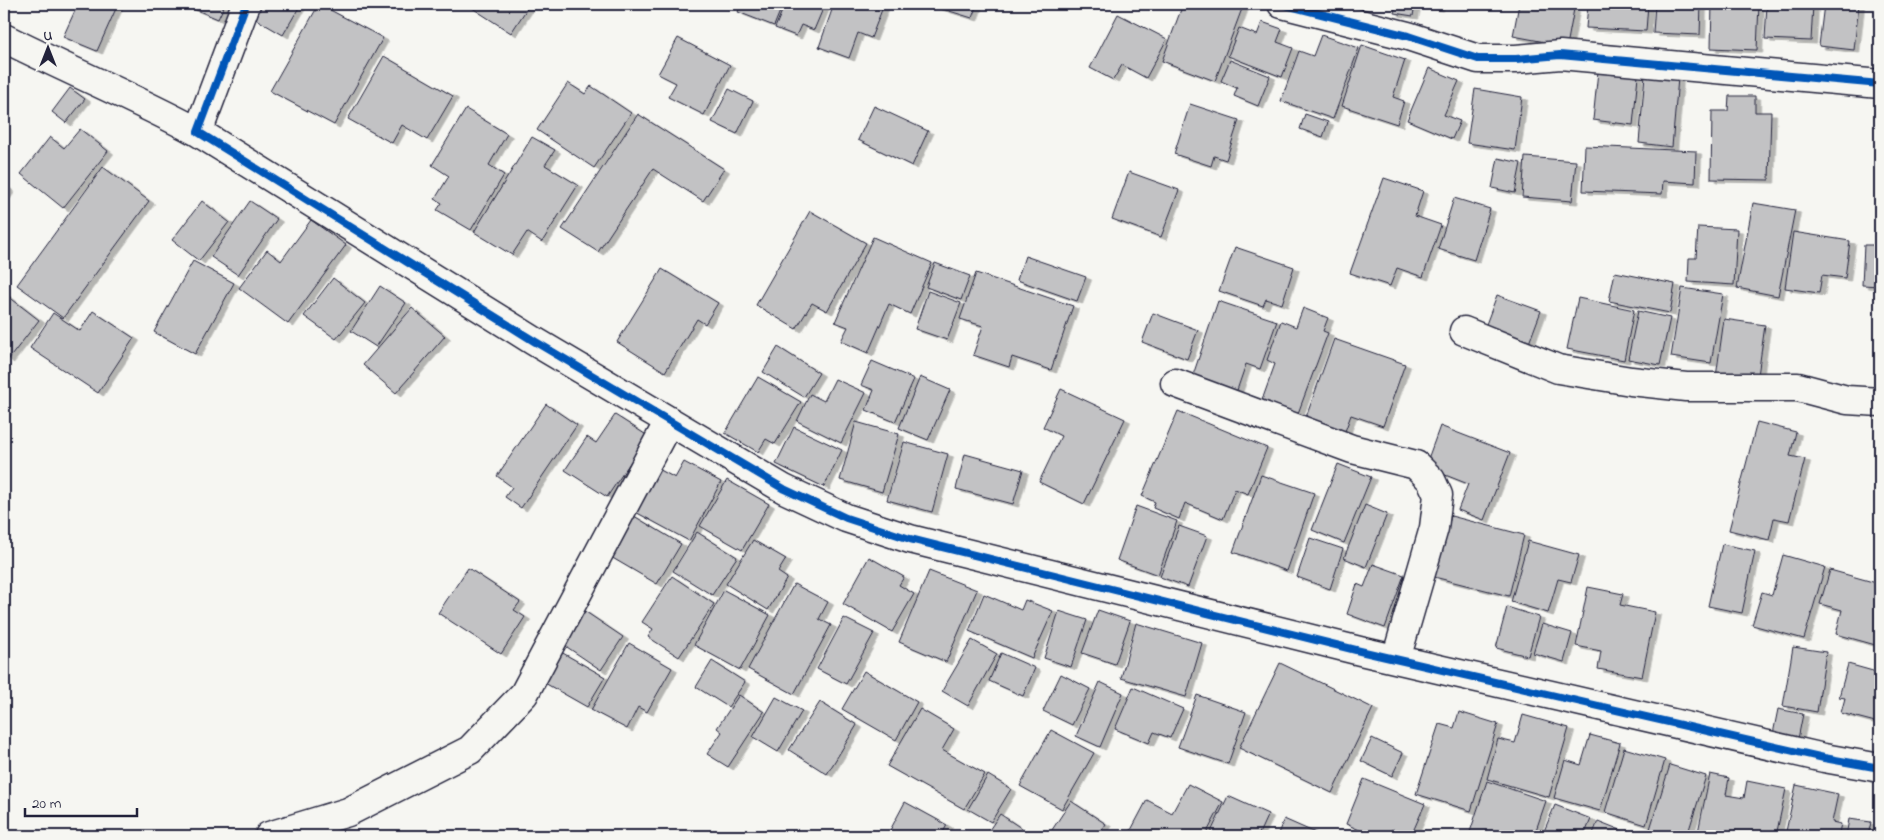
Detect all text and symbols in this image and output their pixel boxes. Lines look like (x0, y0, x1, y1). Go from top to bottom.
north arrow (22, 22, 72, 72)
text: U (44, 26, 53, 47)
scale bar (25, 785, 138, 817)
text: 20 m (32, 793, 62, 815)

